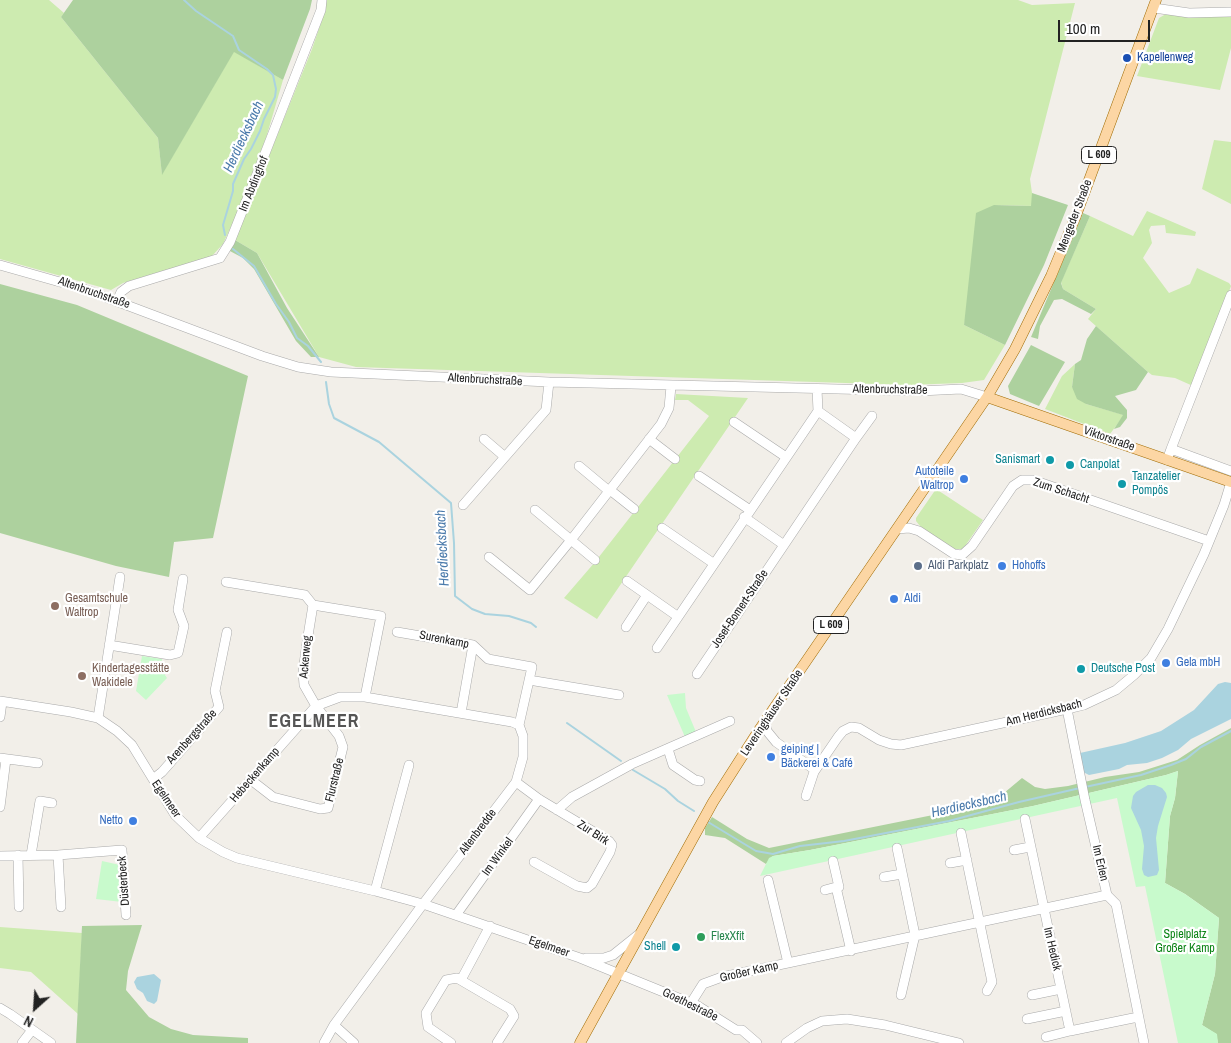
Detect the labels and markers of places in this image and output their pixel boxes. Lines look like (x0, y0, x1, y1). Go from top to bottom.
place label: Kapellenweg (1137, 51, 1193, 65)
marker: Kapellenweg (1121, 52, 1133, 64)
place label: Sanismart (995, 453, 1040, 467)
marker: Sanismart (1044, 454, 1056, 466)
place label: Canpolat (1080, 458, 1119, 472)
marker: Canpolat (1064, 459, 1076, 471)
place label: Autoteile Waltrop (915, 465, 954, 493)
place label: Tanzatelier Pompös (1132, 470, 1180, 498)
marker: Autoteile Waltrop (958, 473, 970, 485)
marker: Tanzatelier Pompös (1116, 478, 1128, 490)
place label: Aldi Parkplatz (928, 559, 989, 573)
place label: Hohoffs (1012, 559, 1046, 573)
marker: Aldi Parkplatz (912, 560, 924, 572)
marker: Hohoffs (996, 560, 1008, 572)
place label: Gesamtschule Waltrop (65, 592, 128, 620)
place label: Aldi (904, 592, 921, 606)
marker: Aldi (888, 593, 900, 605)
marker: Gesamtschule Waltrop (49, 600, 61, 612)
place label: Gela mbH (1176, 656, 1220, 670)
marker: Gela mbH (1160, 657, 1172, 669)
place label: Kindertagesstätte Wakidele (92, 662, 169, 690)
place label: Deutsche Post (1091, 662, 1155, 676)
marker: Deutsche Post (1075, 663, 1087, 675)
marker: Kindertagesstätte Wakidele (76, 670, 88, 682)
place label: geiping | Bäckerei & Café (781, 743, 853, 771)
marker: geiping | Bäckerei & Café (765, 751, 777, 763)
place label: Netto (99, 814, 123, 828)
marker: Netto (127, 815, 139, 827)
place label: FlexXfit (711, 930, 744, 944)
marker: FlexXfit (695, 931, 707, 943)
place label: Shell (644, 940, 666, 954)
marker: Shell (670, 941, 682, 953)

